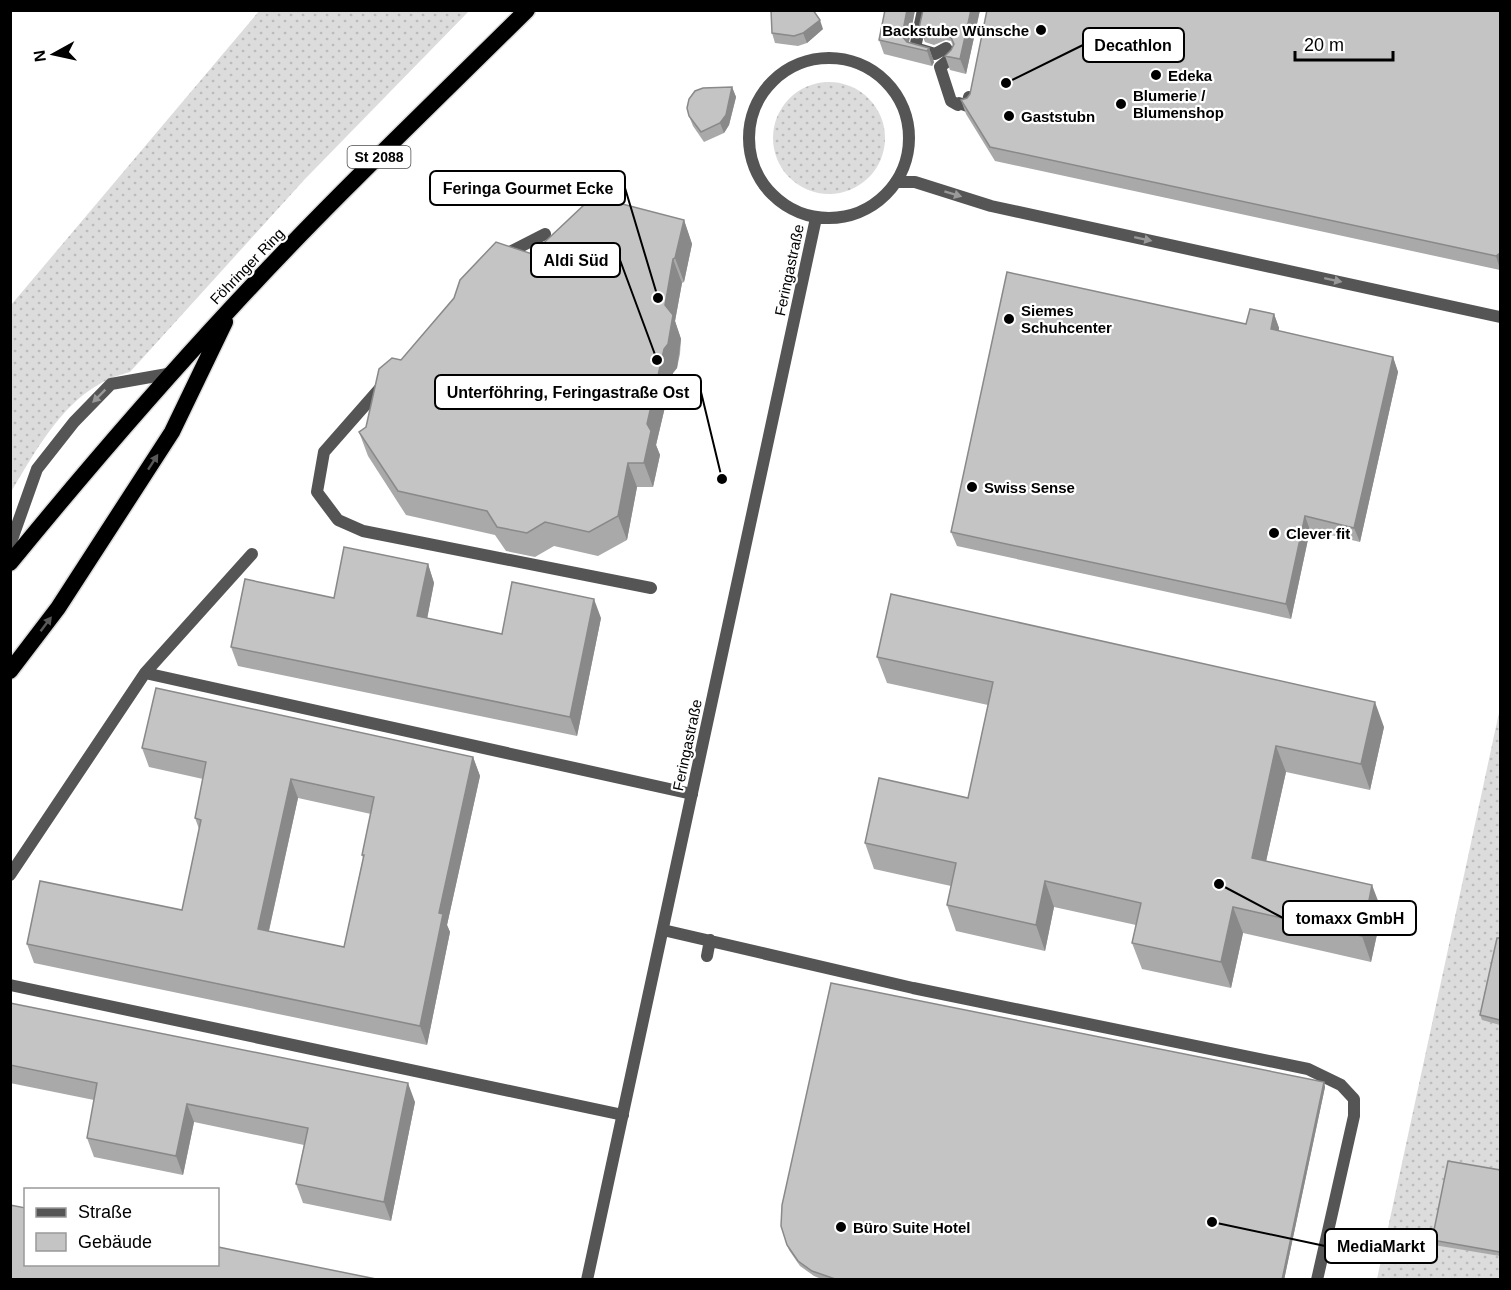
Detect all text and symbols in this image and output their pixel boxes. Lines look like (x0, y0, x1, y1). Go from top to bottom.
place label: Backstube Wünsche (882, 22, 1029, 39)
marker: Backstube Wünsche (1034, 23, 1048, 37)
north arrow (24, 24, 84, 84)
scale bar (1295, 24, 1392, 62)
callout: Decathlon (1083, 28, 1184, 62)
text: 20 m (1304, 35, 1344, 55)
text: Decathlon (1094, 37, 1172, 54)
text: N (30, 49, 49, 63)
place label: Edeka (1168, 67, 1213, 84)
marker: Edeka (1149, 68, 1163, 82)
place label: Blumerie / Blumenshop (1133, 87, 1224, 121)
marker: Blumerie / Blumenshop (1114, 97, 1128, 111)
place label: Gaststubn (1021, 108, 1095, 125)
marker: Gaststubn (1002, 109, 1016, 123)
road number: St 2088 (348, 146, 410, 168)
callout: Feringa Gourmet Ecke (430, 171, 625, 205)
text: Feringa Gourmet Ecke (443, 180, 613, 197)
one-way arrow (944, 190, 962, 199)
street label: Feringastraße (771, 223, 807, 317)
street label: Föhringer Ring (206, 224, 288, 308)
one-way arrow (1133, 235, 1152, 244)
callout: Aldi Süd (531, 243, 620, 277)
text: Aldi Süd (544, 252, 608, 269)
one-way arrow (1324, 276, 1342, 286)
place label: Siemes Schuhcenter (1021, 302, 1112, 336)
marker: Siemes Schuhcenter (1002, 312, 1016, 326)
callout: Unterföhring, Feringastraße Ost (435, 375, 701, 409)
text: Unterföhring, Feringastraße Ost (447, 384, 690, 401)
one-way arrow (93, 388, 107, 402)
one-way arrow (148, 454, 159, 470)
place label: Swiss Sense (984, 479, 1075, 496)
marker: Swiss Sense (965, 480, 979, 494)
place label: Clever fit (1286, 525, 1350, 542)
marker: Clever fit (1267, 526, 1281, 540)
one-way arrow (40, 617, 52, 633)
street label: Feringastraße (669, 698, 705, 792)
callout: tomaxx GmbH (1283, 901, 1416, 935)
text: tomaxx GmbH (1296, 910, 1404, 927)
legend (24, 1188, 219, 1266)
text: Straße (78, 1202, 132, 1222)
place label: Büro Suite Hotel (853, 1219, 971, 1236)
marker: Büro Suite Hotel (834, 1220, 848, 1234)
callout: MediaMarkt (1325, 1229, 1437, 1263)
text: Gebäude (78, 1232, 152, 1252)
text: MediaMarkt (1337, 1238, 1426, 1255)

